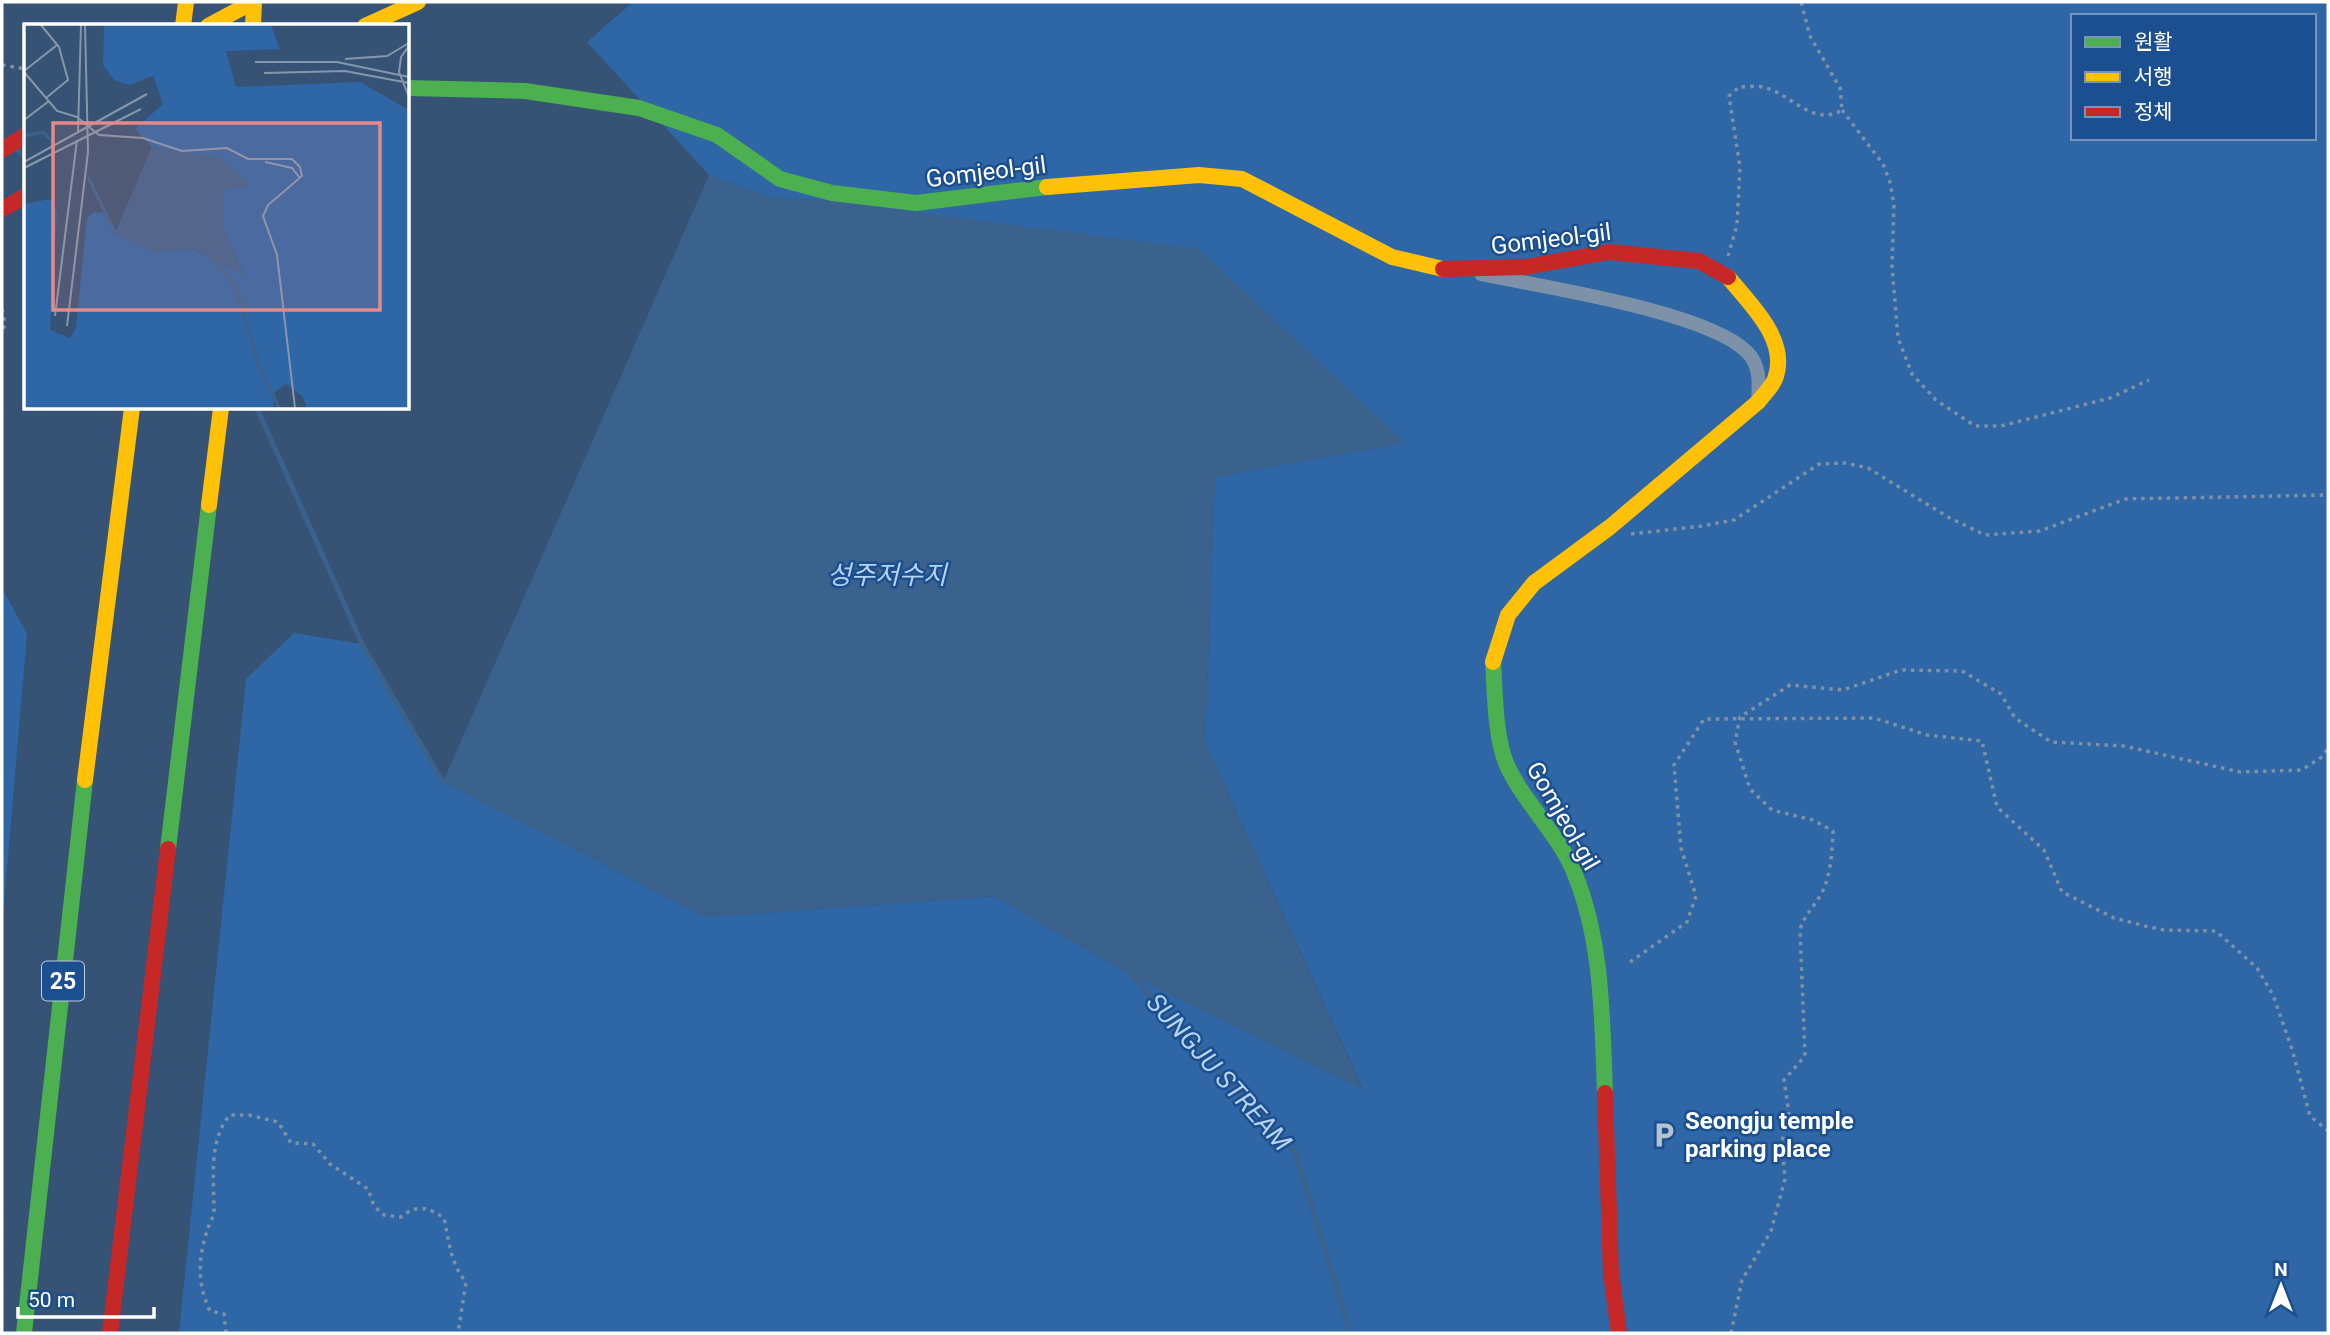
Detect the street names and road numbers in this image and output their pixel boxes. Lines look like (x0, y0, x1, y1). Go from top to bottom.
street label: Gomjeol-gil (924, 151, 1048, 193)
street label: Gomjeol-gil (1489, 218, 1613, 260)
street label: Gomjeol-gil (1521, 757, 1605, 875)
road number: 25 (42, 962, 84, 1000)

